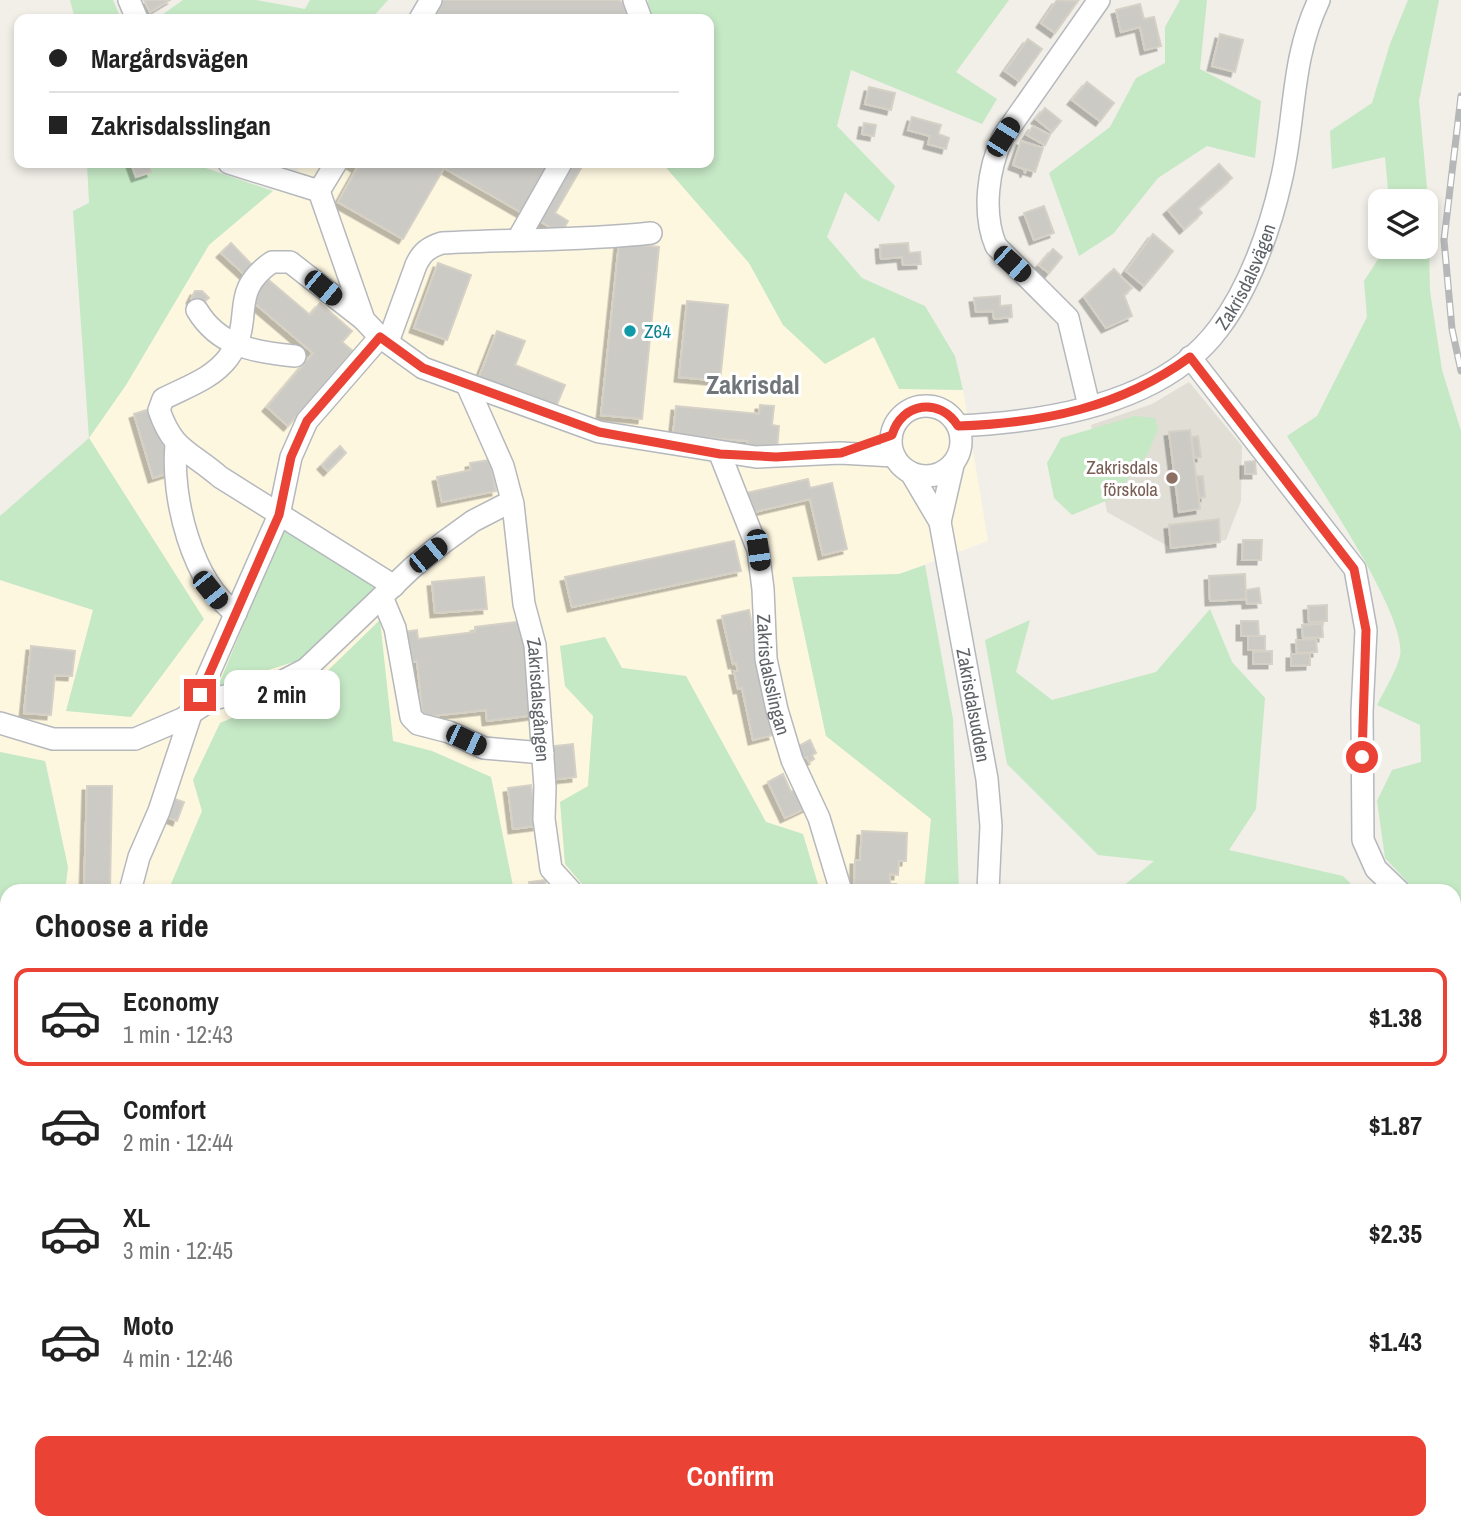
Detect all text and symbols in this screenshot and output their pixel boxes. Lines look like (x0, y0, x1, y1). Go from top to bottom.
text: Margårdsvägen (91, 41, 249, 76)
text: Zakrisdalsslingan (91, 108, 271, 143)
car (983, 114, 1024, 160)
map controls (1368, 189, 1438, 259)
button: layers (1368, 189, 1438, 259)
street label: Zakrisdalsvägen (1209, 220, 1282, 335)
car (990, 242, 1035, 286)
car (301, 266, 346, 310)
place label: Z64 (644, 318, 671, 344)
marker: Z64 (622, 323, 638, 339)
district label: Zakrisdal (706, 367, 800, 402)
place label: Zakrisdals förskola (1086, 454, 1158, 502)
marker: Zakrisdals förskola (1164, 470, 1180, 486)
car (745, 528, 772, 572)
car (406, 534, 451, 576)
car (189, 567, 232, 613)
street label: Zakrisdalsslingan (751, 614, 797, 738)
street label: Zakrisdalsgången (521, 635, 556, 763)
street label: Zakrisdalsudden (950, 646, 997, 764)
callout: 2 min (224, 670, 340, 720)
route end (184, 679, 216, 711)
text: 2 min (257, 679, 307, 710)
car (443, 722, 490, 758)
route start (1346, 741, 1378, 773)
text: Choose a ride (35, 904, 209, 947)
text: Economy (123, 984, 219, 1019)
icon: car (39, 986, 102, 1049)
text: $1.38 (1369, 1000, 1422, 1035)
text: 1 min · 12:43 (123, 1019, 233, 1050)
text: Comfort (123, 1092, 206, 1127)
icon: car (39, 1094, 102, 1157)
text: $1.87 (1369, 1108, 1422, 1143)
text: 2 min · 12:44 (123, 1127, 233, 1158)
text: XL (123, 1200, 150, 1235)
icon: car (39, 1202, 102, 1265)
text: $2.35 (1369, 1216, 1422, 1251)
text: 3 min · 12:45 (123, 1235, 233, 1266)
text: Moto (123, 1308, 174, 1343)
icon: car (39, 1310, 102, 1373)
text: $1.43 (1369, 1324, 1422, 1359)
text: 4 min · 12:46 (123, 1343, 233, 1374)
button: Confirm (35, 1436, 1426, 1516)

